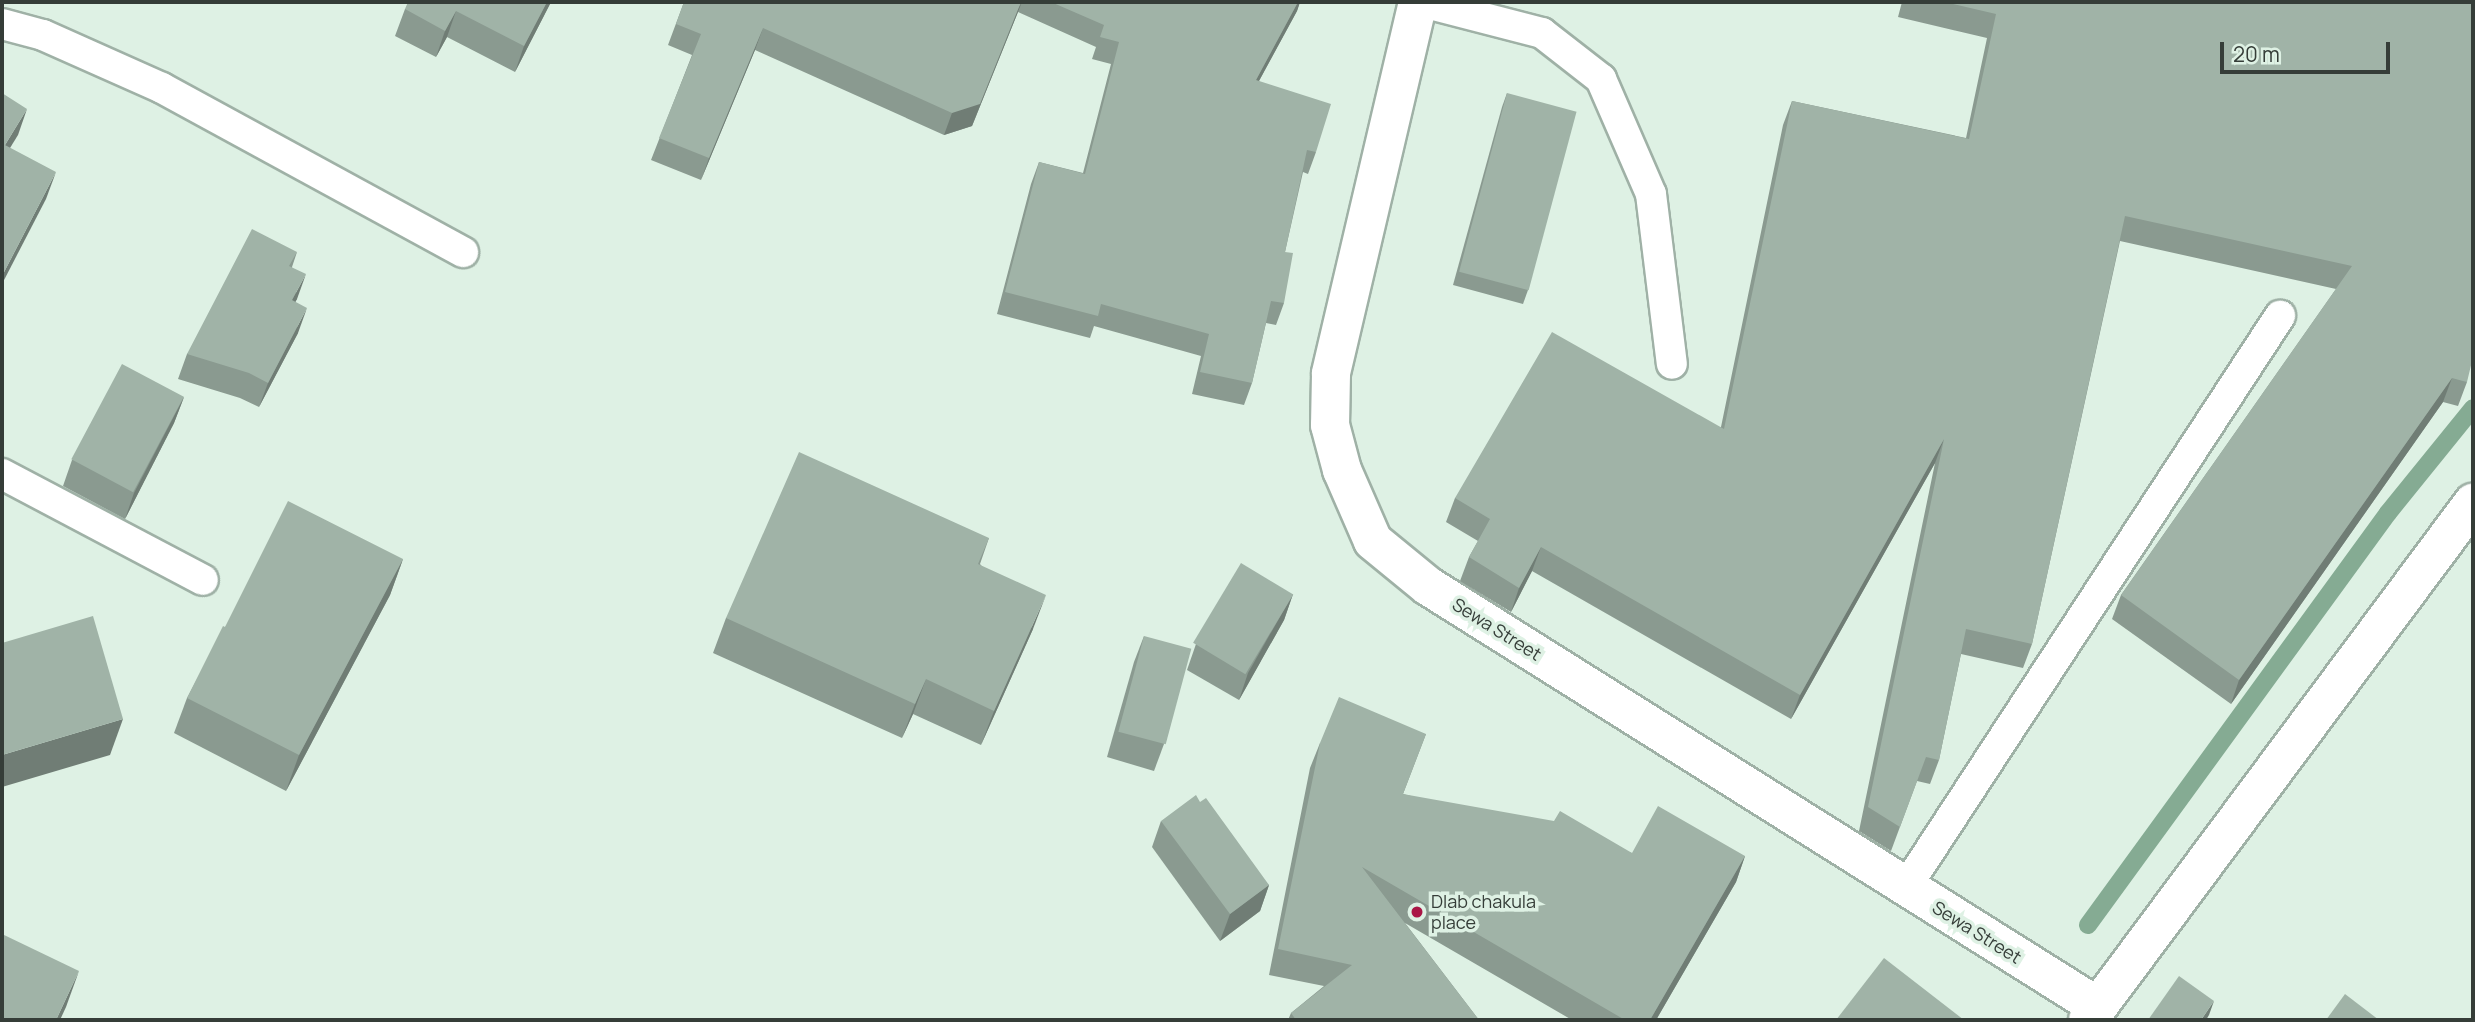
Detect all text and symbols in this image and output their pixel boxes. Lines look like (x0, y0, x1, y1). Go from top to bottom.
scale bar (2223, 28, 2393, 72)
text: 20 m (2233, 40, 2280, 68)
street label: Sewa Street (1448, 593, 1546, 665)
place label: Dlab chakula place (1431, 891, 1536, 934)
street label: Sewa Street (1928, 896, 2026, 968)
marker: Dlab chakula place (1409, 904, 1425, 920)

